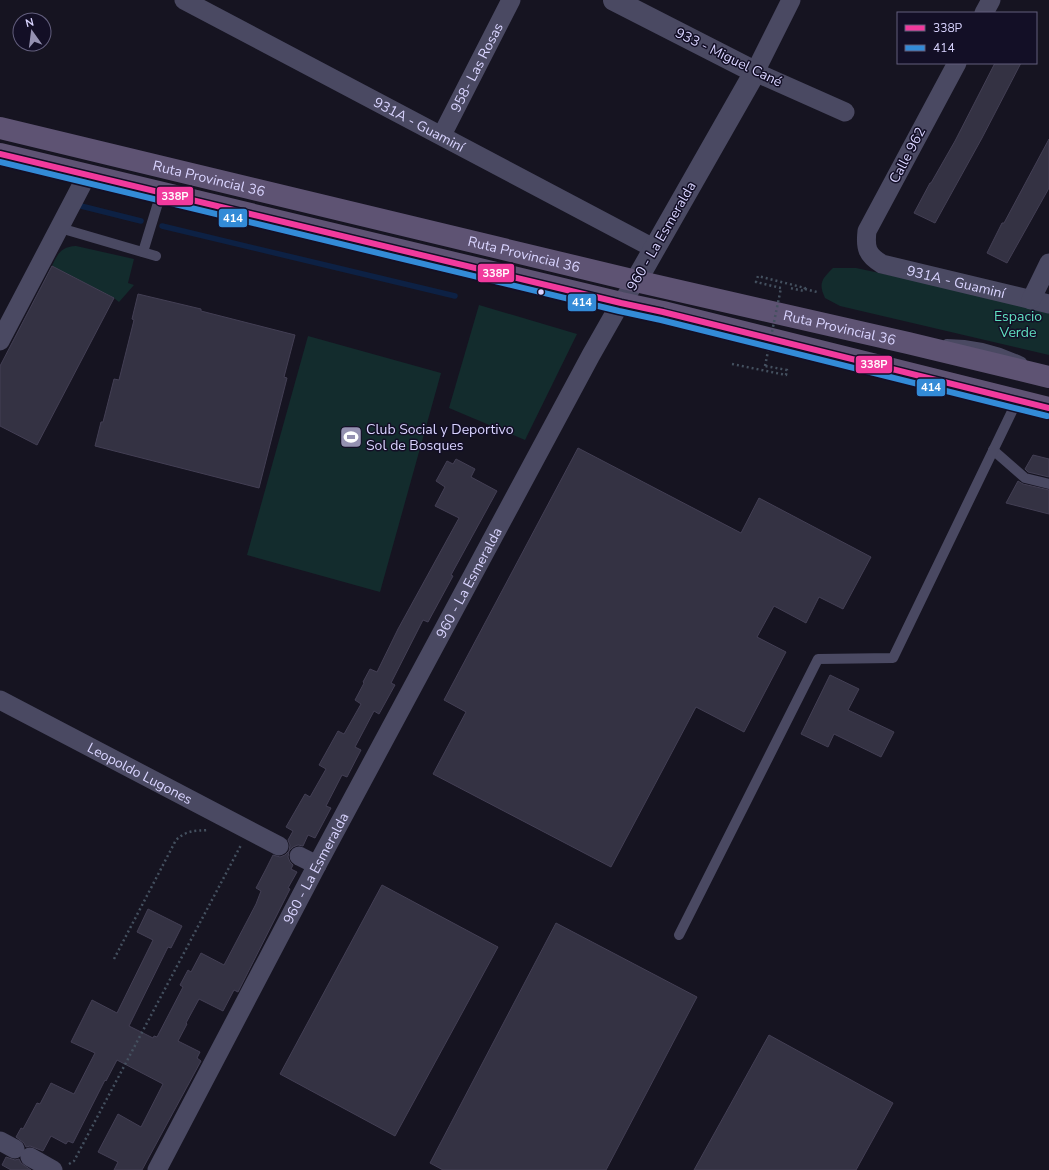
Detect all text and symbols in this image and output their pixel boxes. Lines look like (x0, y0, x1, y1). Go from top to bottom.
north arrow (12, 12, 52, 52)
legend (897, 12, 1037, 64)
text: N (24, 15, 36, 31)
street label: 958- Las Rosas (446, 19, 508, 116)
text: 338P (933, 20, 963, 36)
street label: 933 - Miguel Cané (672, 23, 785, 92)
text: 414 (933, 40, 955, 56)
street label: 931A - Guaminí (370, 93, 468, 157)
street label: Calle 962 (885, 124, 930, 187)
street label: Ruta Provincial 36 (151, 156, 267, 201)
street label: 960 - La Esmeralda (622, 178, 700, 294)
line badge: 338P (156, 186, 194, 206)
text: 338P (162, 189, 188, 204)
line badge: 414 (218, 208, 248, 228)
text: 414 (223, 211, 243, 226)
street label: Ruta Provincial 36 (466, 232, 582, 277)
street label: 931A - Guaminí (905, 261, 1008, 303)
line badge: 338P (477, 263, 515, 283)
text: 338P (483, 266, 509, 281)
unlabelled marker (536, 287, 546, 297)
line badge: 414 (567, 293, 597, 312)
text: 414 (572, 295, 592, 310)
street label: Ruta Provincial 36 (782, 306, 898, 350)
park label: Espacio Verde (994, 307, 1042, 342)
line badge: 338P (855, 355, 893, 374)
text: 338P (861, 357, 887, 372)
line badge: 414 (916, 378, 946, 397)
text: 414 (921, 380, 941, 395)
place label: Club Social y Deportivo Sol de Bosques (366, 420, 514, 455)
sports icon: Club Social y Deportivo Sol de Bosques (338, 424, 364, 450)
street label: 960 - La Esmeralda (432, 524, 507, 642)
street label: Leopoldo Lugones (84, 738, 196, 809)
street label: 960 - La Esmeralda (279, 809, 353, 927)

